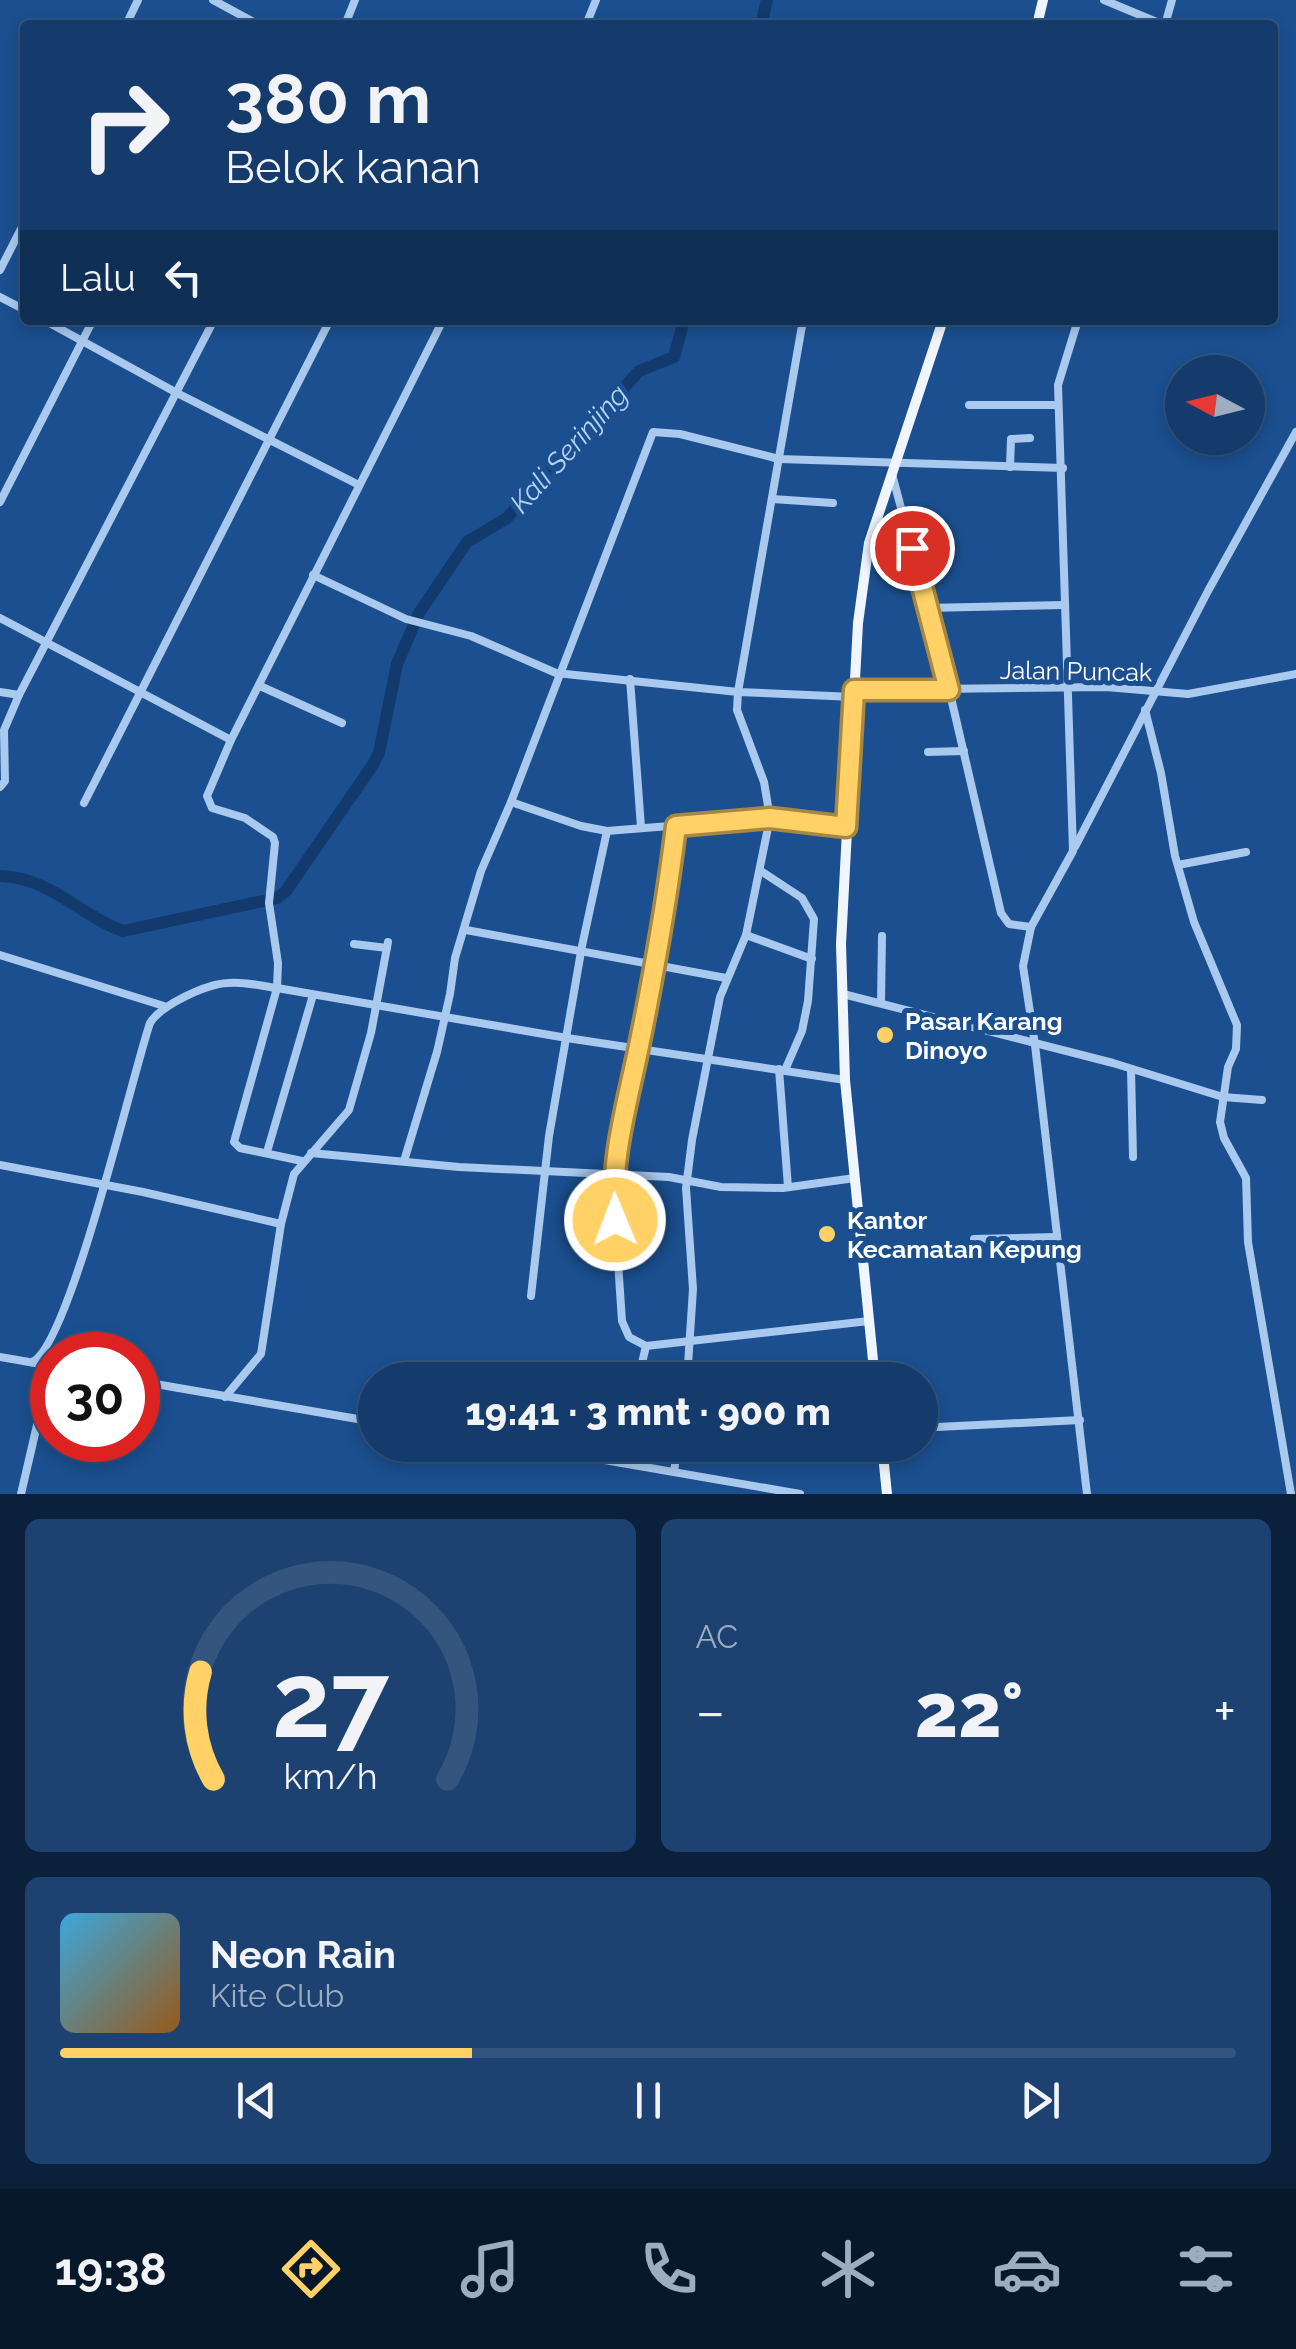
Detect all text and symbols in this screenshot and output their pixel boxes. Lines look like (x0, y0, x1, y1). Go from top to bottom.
text: 380 m (225, 57, 431, 139)
icon: right (60, 60, 190, 190)
text: Belok kanan (225, 141, 481, 194)
icon: left (156, 250, 211, 305)
text: Lalu (60, 255, 136, 300)
north arrow (1165, 355, 1265, 455)
map controls (1165, 355, 1265, 455)
water label: Kali Serinjing (503, 378, 635, 520)
pin (870, 506, 955, 591)
icon: arrive (885, 521, 940, 576)
street label: Jalan Puncak (1000, 655, 1153, 687)
place label: Pasar Karang Dinoyo (905, 1006, 1062, 1065)
marker: Pasar Karang Dinoyo (874, 1024, 896, 1046)
position arrow (563, 1168, 667, 1272)
place label: Kantor Kecamatan Kepung (847, 1205, 1082, 1264)
marker: Kantor Kecamatan Kepung (816, 1223, 838, 1245)
speed limit sign: 30 (30, 1332, 160, 1462)
text: 19:41 · 3 mnt · 900 m (465, 1389, 831, 1434)
text: AC (696, 1618, 738, 1655)
text: 27 (272, 1639, 389, 1761)
text: 22° (915, 1666, 1024, 1755)
text: − (696, 1679, 725, 1744)
text: + (1213, 1679, 1236, 1744)
text: km/h (283, 1755, 377, 1797)
text: Neon Rain (210, 1932, 396, 1977)
text: Kite Club (210, 1977, 344, 2014)
icon: previous (229, 2073, 284, 2128)
icon: pause (621, 2073, 676, 2128)
icon: next (1013, 2073, 1068, 2128)
icon: directions (276, 2234, 346, 2304)
icon: music (455, 2234, 525, 2304)
icon: phone (634, 2234, 704, 2304)
icon: climate (813, 2234, 883, 2304)
icon: car (992, 2234, 1062, 2304)
icon: filters (1171, 2234, 1241, 2304)
text: 19:38 (55, 2243, 167, 2296)

